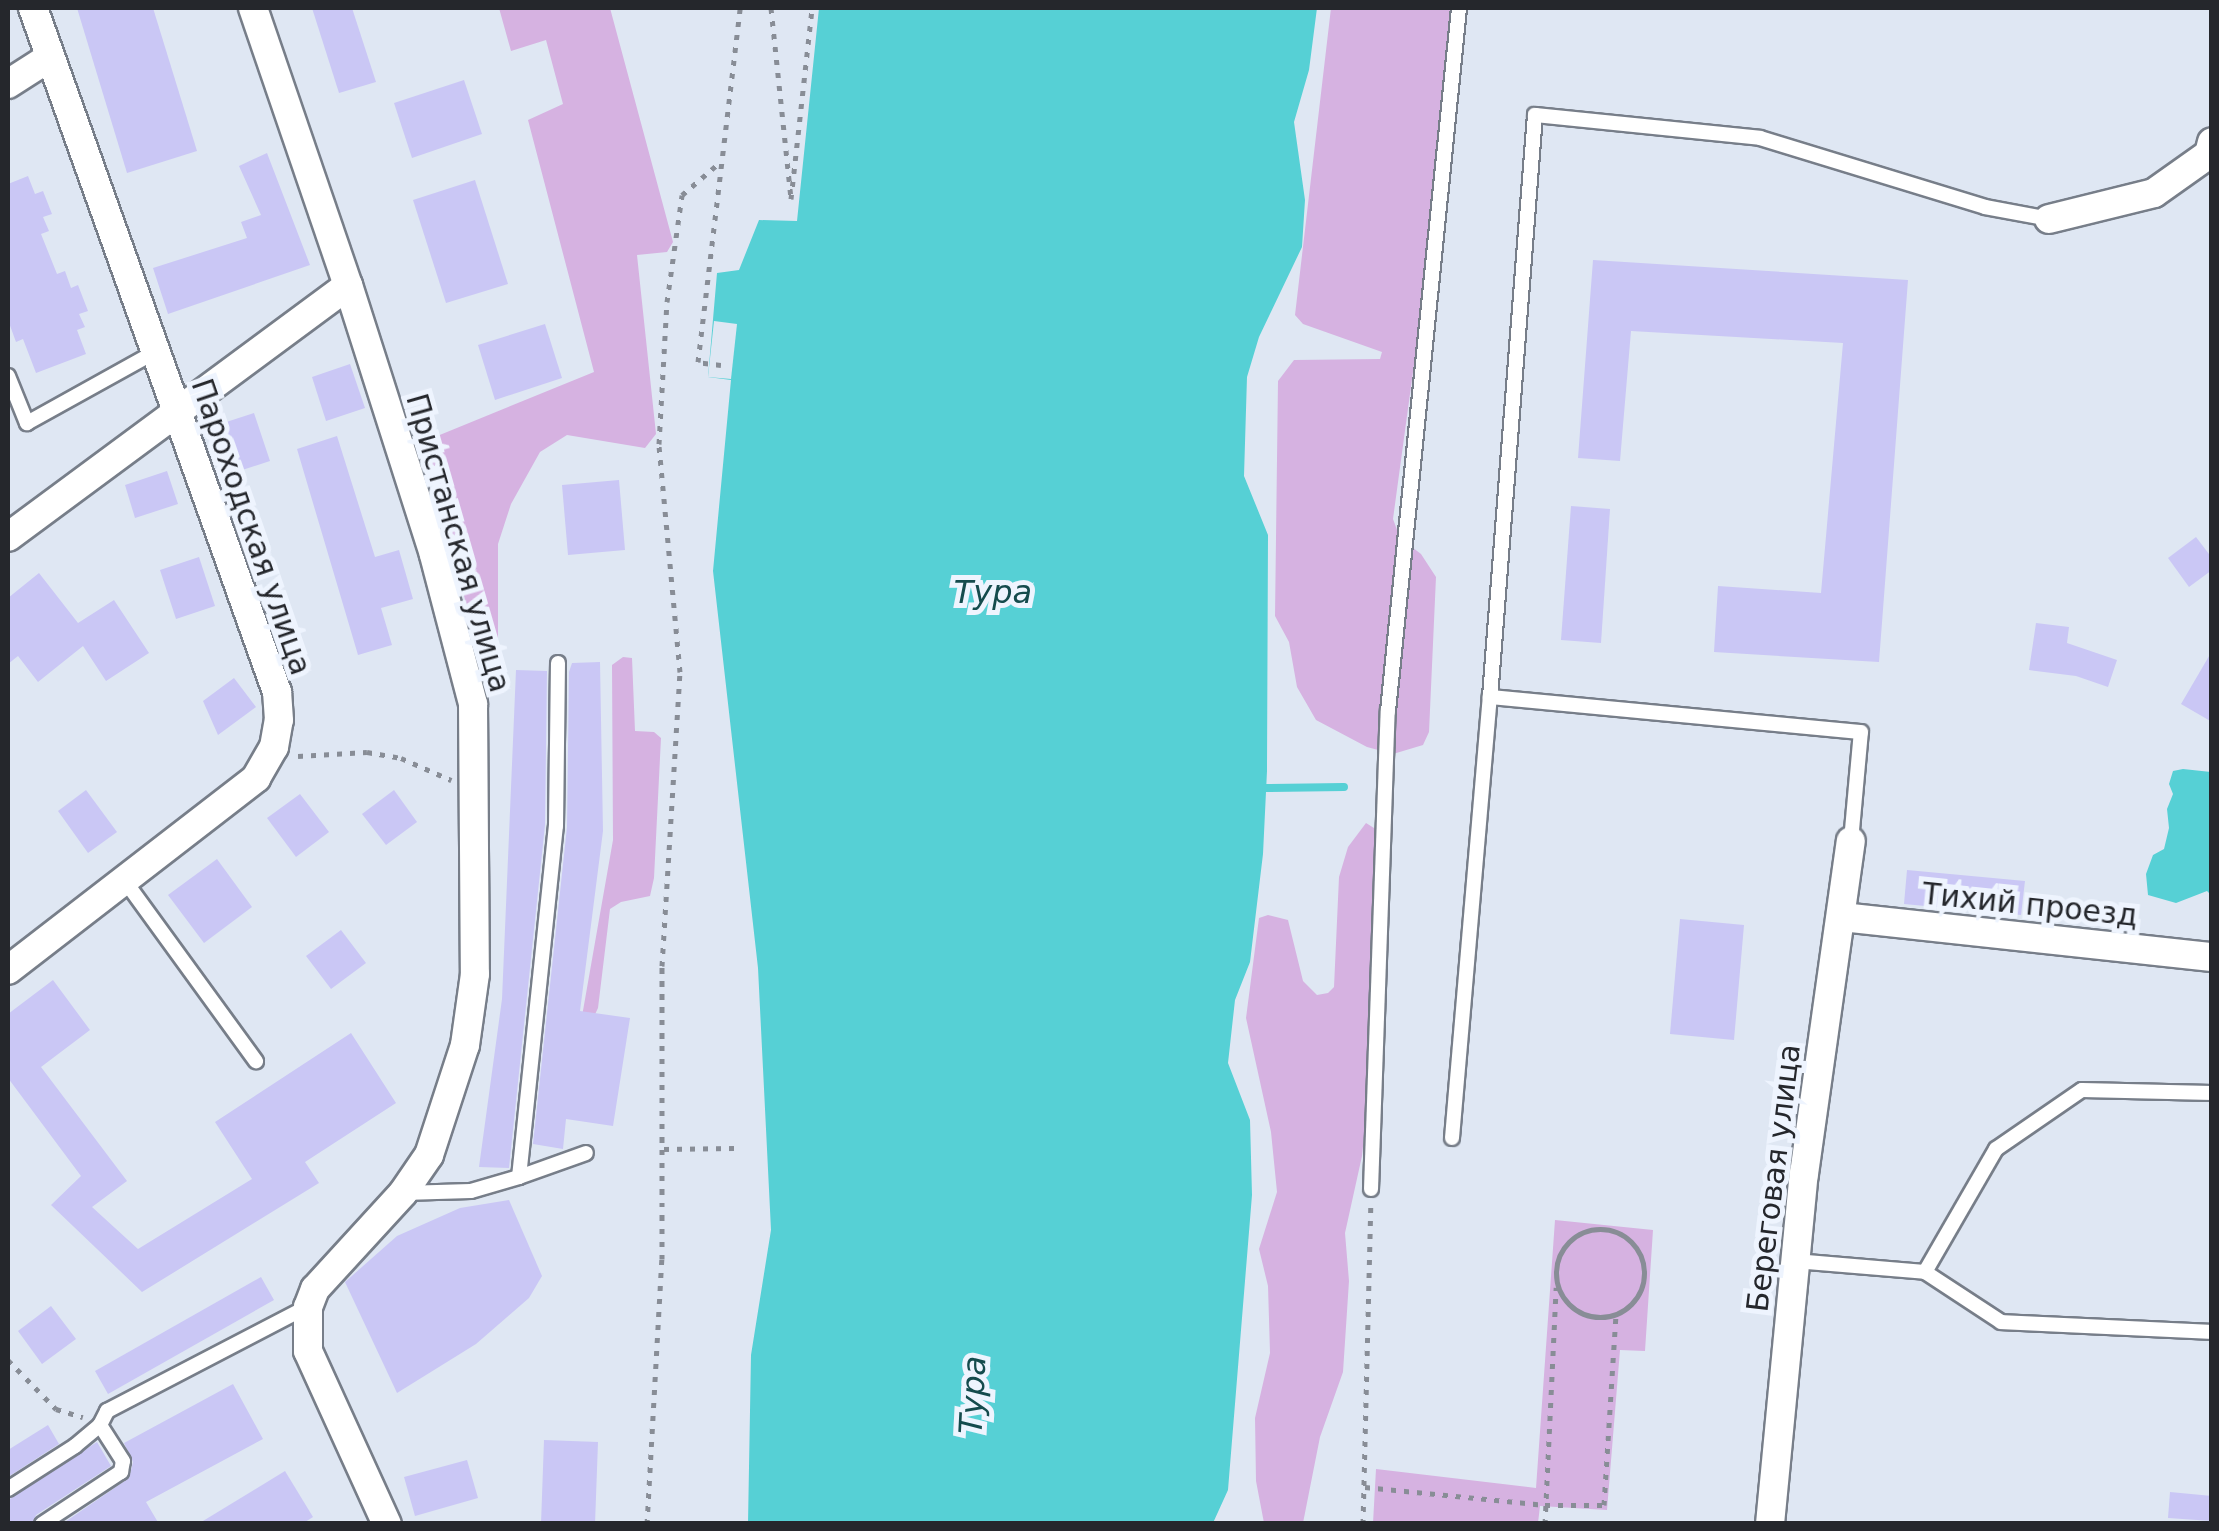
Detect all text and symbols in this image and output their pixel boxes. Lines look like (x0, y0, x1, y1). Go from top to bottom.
street label: Пароходская улица (183, 374, 319, 680)
street label: Пристанская улица (398, 390, 518, 696)
water label: Тура (954, 573, 1032, 611)
street label: Тихий проезд (1921, 876, 2139, 934)
street label: Береговая улица (1740, 1042, 1808, 1314)
water label: Тура (952, 1355, 994, 1435)

